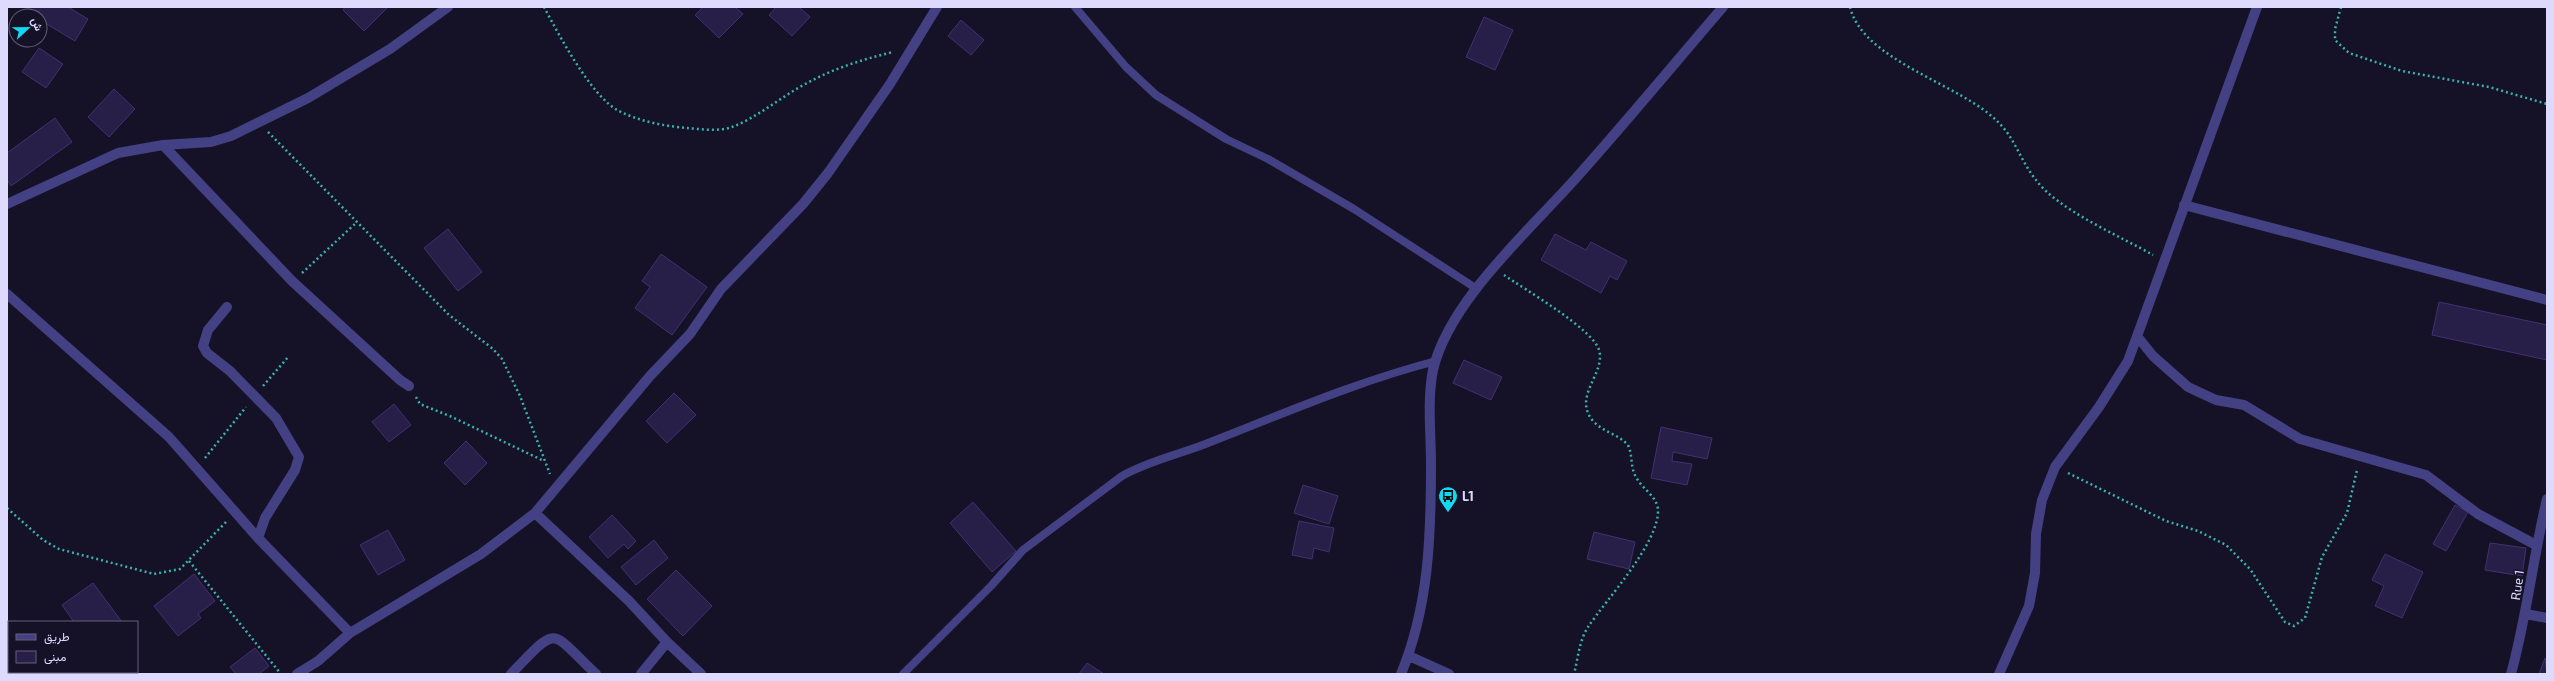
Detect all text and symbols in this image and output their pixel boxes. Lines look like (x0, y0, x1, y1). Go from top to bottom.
north arrow (8, 8, 48, 48)
text: ش (28, 16, 46, 33)
bus stop icon: L1 (1437, 485, 1459, 513)
place label: L1 (1462, 488, 1474, 504)
street label: Rue 1 (2507, 569, 2527, 601)
legend (8, 621, 138, 673)
text: طريق (44, 629, 70, 645)
text: مبنى (44, 649, 66, 665)

